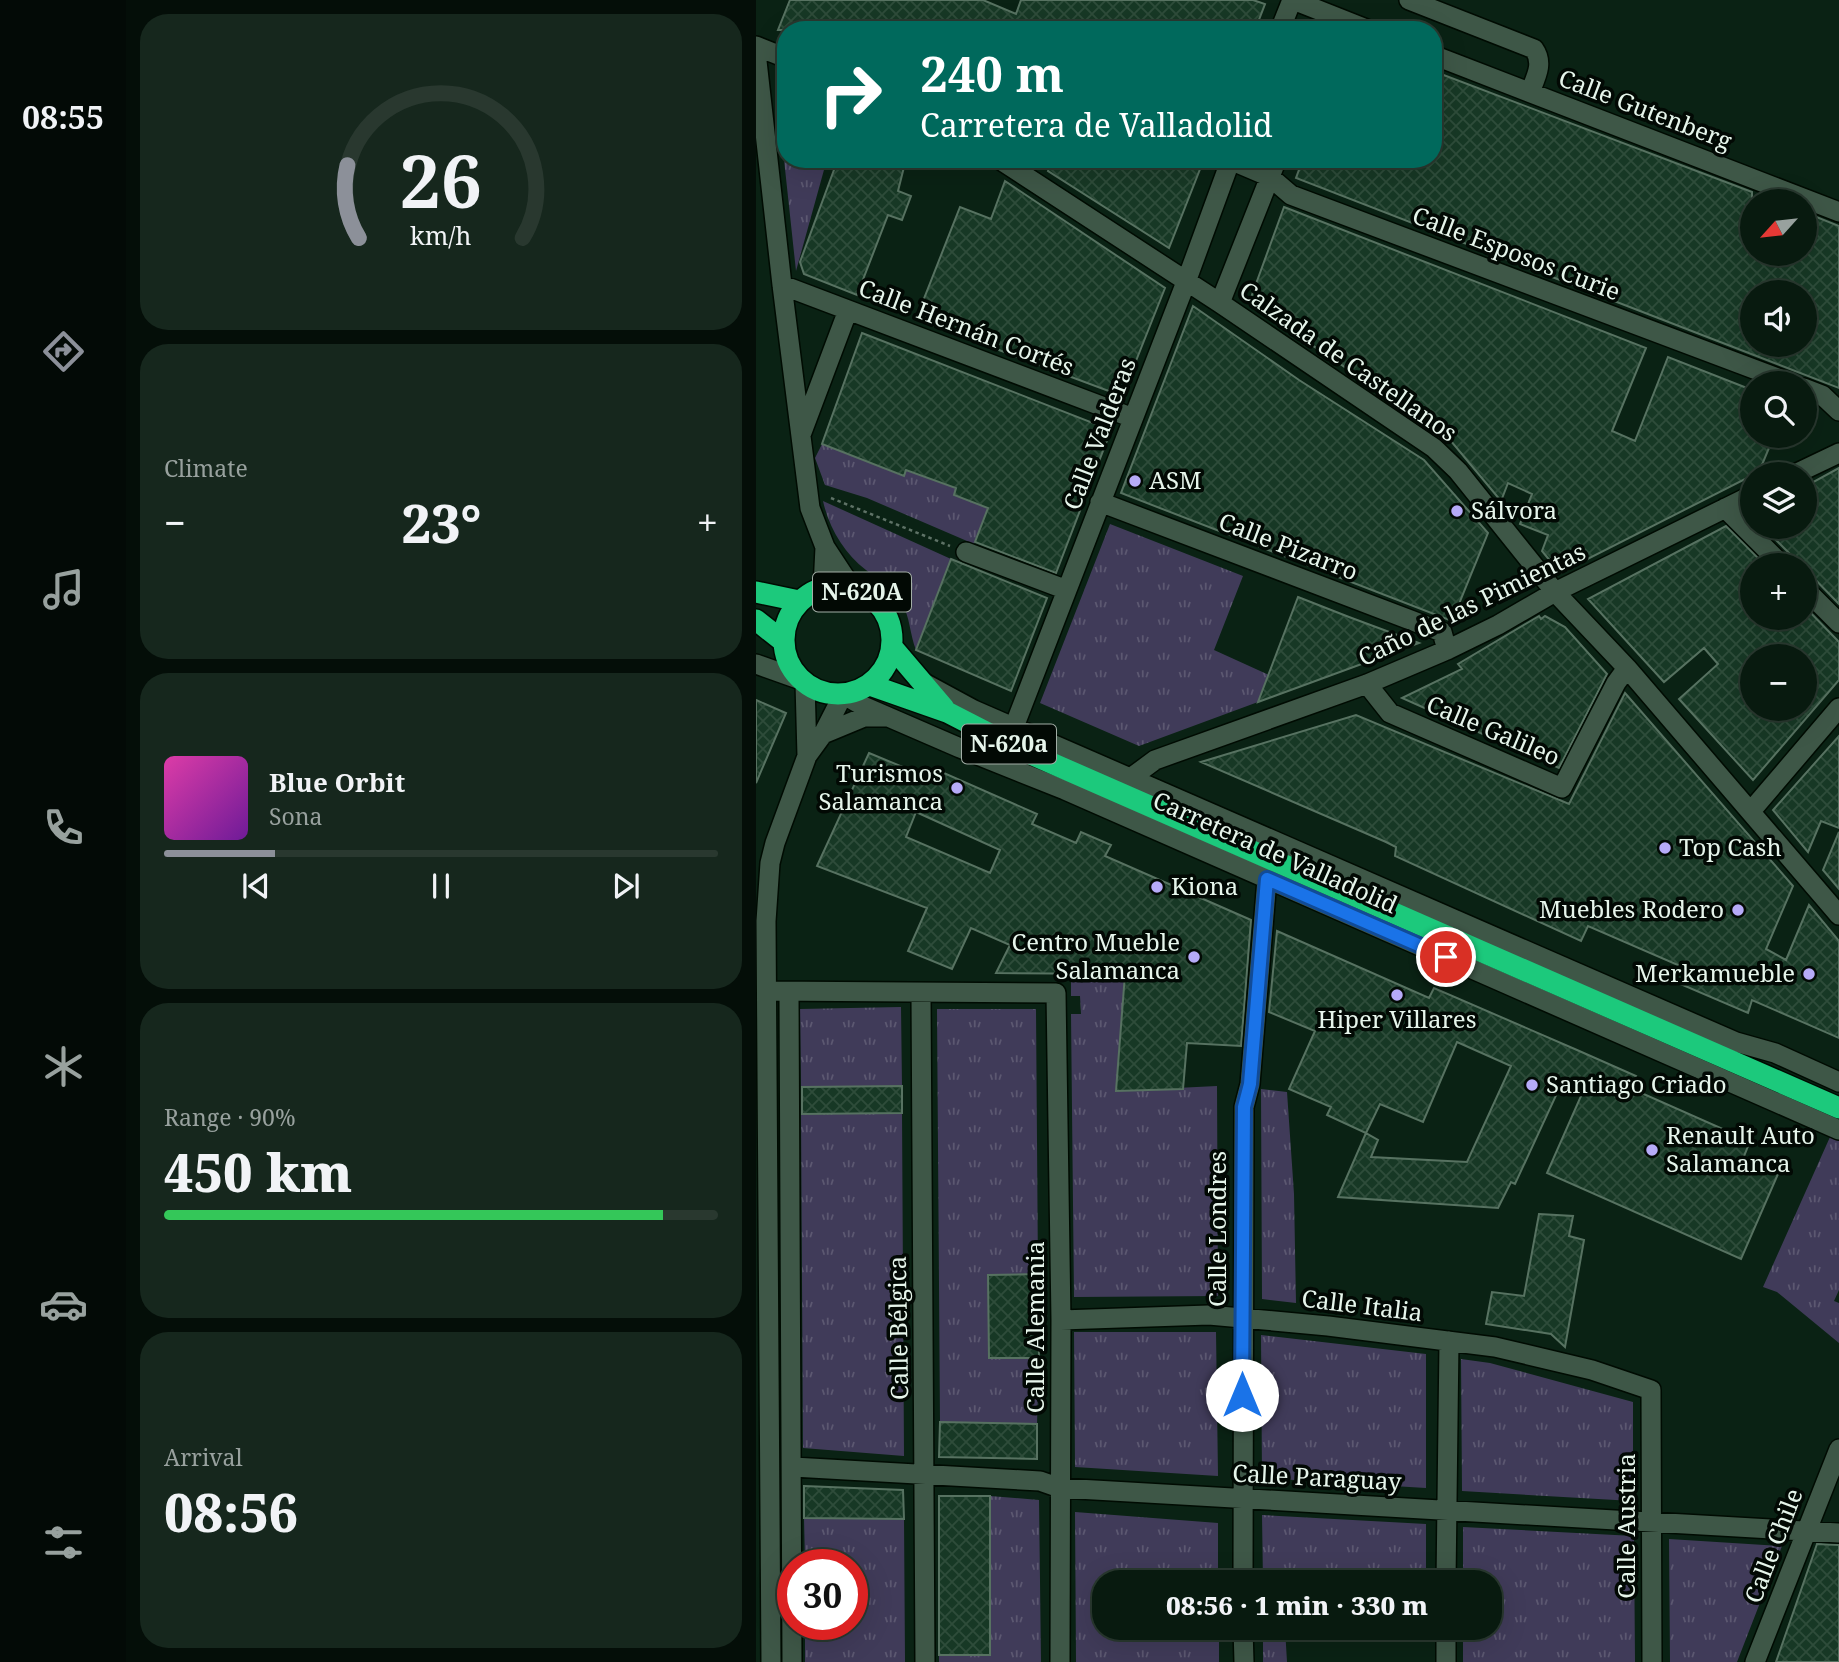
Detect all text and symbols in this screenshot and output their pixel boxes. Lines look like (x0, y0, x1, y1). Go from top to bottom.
text: 240 m (920, 40, 1064, 106)
icon: right (805, 49, 896, 140)
street label: Calle Gutenberg (1554, 60, 1737, 157)
text: 08:55 (22, 95, 104, 138)
text: Carretera de Valladolid (920, 103, 1273, 146)
text: 26 (400, 130, 482, 229)
north arrow (1740, 189, 1816, 266)
map controls (1740, 189, 1817, 721)
street label: Calle Esposos Curie (1408, 198, 1625, 307)
text: km/h (410, 218, 472, 252)
street label: Calle Hernán Cortés (854, 270, 1079, 383)
street label: Calzada de Castellanos (1233, 273, 1464, 448)
button: sound (1740, 280, 1817, 357)
icon: directions (39, 327, 88, 376)
street label: Calle Valderas (1054, 353, 1143, 514)
button: search (1740, 371, 1817, 448)
text: Climate (164, 452, 248, 484)
button: layers (1740, 462, 1817, 539)
place label: ASM (1149, 463, 1202, 496)
marker: ASM (1127, 473, 1143, 489)
text: 23° (401, 487, 481, 558)
place label: Sálvora (1471, 493, 1557, 526)
text: − (164, 496, 186, 548)
text: + (697, 496, 718, 548)
marker: Sálvora (1449, 503, 1465, 519)
street label: Calle Pizarro (1214, 504, 1363, 587)
street label: Caño de las Pimientas (1352, 534, 1591, 673)
button: + (1740, 553, 1817, 630)
icon: music (39, 565, 88, 614)
road number: N-620A (813, 572, 911, 612)
button: − (1740, 644, 1817, 721)
street label: Calle Galileo (1422, 687, 1565, 773)
road number: N-620a (962, 724, 1056, 764)
place label: Turismos Salamanca (818, 756, 943, 817)
text: Blue Orbit (269, 764, 405, 800)
marker: Turismos Salamanca (949, 780, 965, 796)
street label: Carretera de Valladolid (1148, 783, 1403, 921)
text: Sona (269, 800, 323, 832)
icon: phone (39, 803, 88, 852)
place label: Top Cash (1679, 830, 1782, 863)
marker: Top Cash (1657, 840, 1673, 856)
icon: previous (237, 867, 275, 905)
icon: pause (422, 867, 460, 905)
icon: next (607, 867, 645, 905)
place label: Kiona (1171, 869, 1238, 902)
marker: Kiona (1149, 879, 1165, 895)
place label: Muebles Rodero (1539, 892, 1724, 925)
marker: Muebles Rodero (1730, 902, 1746, 918)
place label: Centro Mueble Salamanca (1011, 925, 1180, 986)
pin (1416, 927, 1476, 987)
icon: arrive (1427, 938, 1465, 976)
marker: Centro Mueble Salamanca (1186, 949, 1202, 965)
place label: Merkamueble (1635, 956, 1795, 989)
marker: Merkamueble (1801, 966, 1817, 982)
marker: Hiper Villares (1389, 987, 1405, 1003)
place label: Hiper Villares (1317, 1002, 1477, 1035)
icon: climate (39, 1042, 88, 1091)
place label: Santiago Criado (1546, 1067, 1727, 1100)
marker: Santiago Criado (1524, 1077, 1540, 1093)
text: Range · 90% (164, 1101, 296, 1133)
place label: Renault Auto Salamanca (1666, 1118, 1815, 1179)
text: 450 km (164, 1136, 352, 1207)
marker: Renault Auto Salamanca (1644, 1142, 1660, 1158)
street label: Calle Londres (1200, 1151, 1233, 1307)
street label: Calle Alemania (1018, 1241, 1051, 1413)
street label: Calle Bélgica (880, 1256, 915, 1400)
icon: car (39, 1280, 88, 1329)
street label: Calle Italia (1300, 1281, 1425, 1328)
position arrow (1205, 1358, 1279, 1432)
text: Arrival (164, 1441, 243, 1473)
street label: Calle Austria (1609, 1453, 1642, 1599)
street label: Calle Paraguay (1232, 1456, 1403, 1497)
text: 08:56 (164, 1476, 298, 1547)
street label: Calle Chile (1736, 1483, 1810, 1607)
icon: filters (39, 1518, 88, 1567)
speed limit sign: 30 (777, 1549, 868, 1640)
text: 08:56 · 1 min · 330 m (1166, 1587, 1428, 1623)

